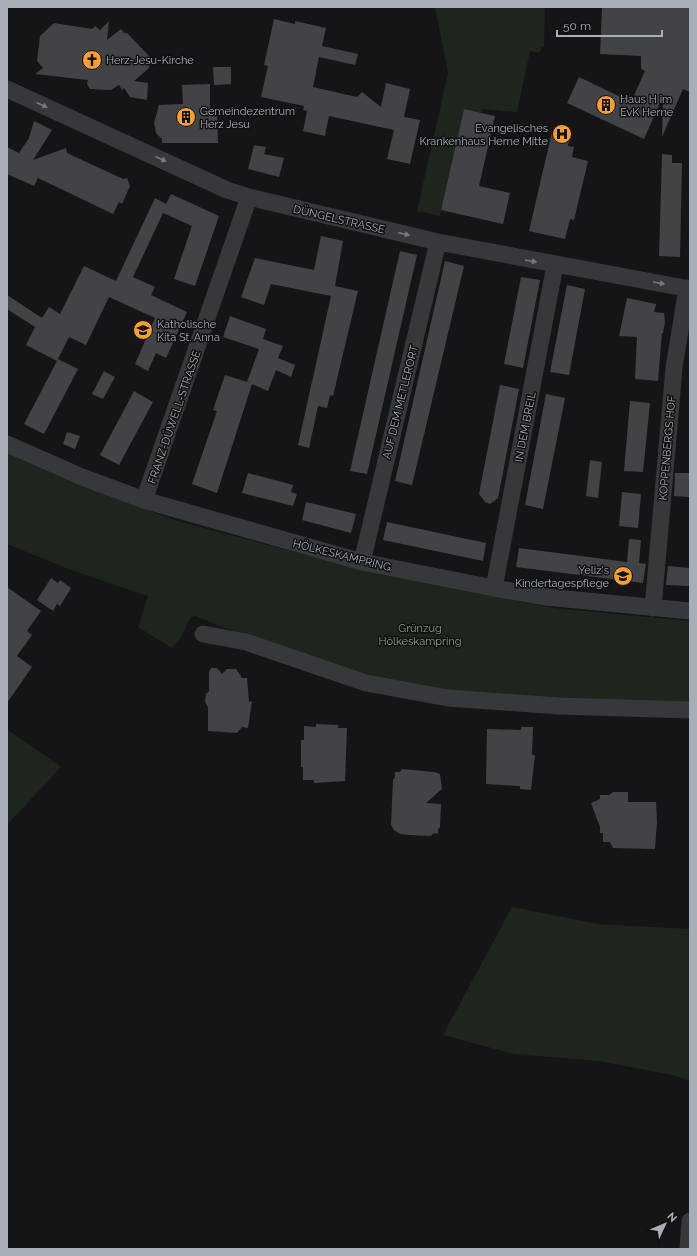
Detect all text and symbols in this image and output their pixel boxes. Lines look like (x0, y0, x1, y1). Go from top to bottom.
scale bar (557, 12, 662, 38)
text: 50 m (563, 19, 591, 33)
church icon: Herz-Jesu-Kirche (81, 49, 103, 71)
place label: Herz-Jesu-Kirche (106, 54, 194, 67)
place label: Haus H im EvK Herne (620, 93, 674, 119)
building icon: Haus H im EvK Herne (595, 94, 617, 116)
one-way arrow (37, 102, 48, 108)
place label: Gemeindezentrum Herz Jesu (200, 105, 295, 131)
building icon: Gemeindezentrum Herz Jesu (175, 106, 197, 128)
place label: Evangelisches Krankenhaus Herne Mitte (419, 122, 549, 148)
hospital icon: Evangelisches Krankenhaus Herne Mitte (551, 123, 573, 145)
one-way arrow (155, 156, 166, 162)
street label: DÜNGELSTRASSE (292, 203, 386, 236)
one-way arrow (398, 231, 410, 237)
one-way arrow (525, 258, 537, 264)
one-way arrow (653, 281, 665, 287)
place label: Katholische Kita St. Anna (157, 318, 220, 344)
school or university icon: Katholische Kita St. Anna (132, 319, 154, 341)
street label: AUF DEM METLERORT (380, 344, 421, 460)
street label: FRANZ-DÜWELL-STRASSE (146, 349, 204, 485)
street label: IN DEM BREIL (512, 390, 539, 463)
street label: KOPPENBERGS HOF (656, 395, 679, 501)
street label: HÖLKESKAMPRING (292, 537, 392, 574)
place label: Yeliz's Kindertagespflege (515, 564, 610, 590)
school or university icon: Yeliz's Kindertagespflege (612, 565, 634, 587)
park label: Grünzug Hölkeskampring (378, 622, 462, 648)
north arrow (645, 1204, 685, 1244)
text: N (664, 1210, 679, 1225)

